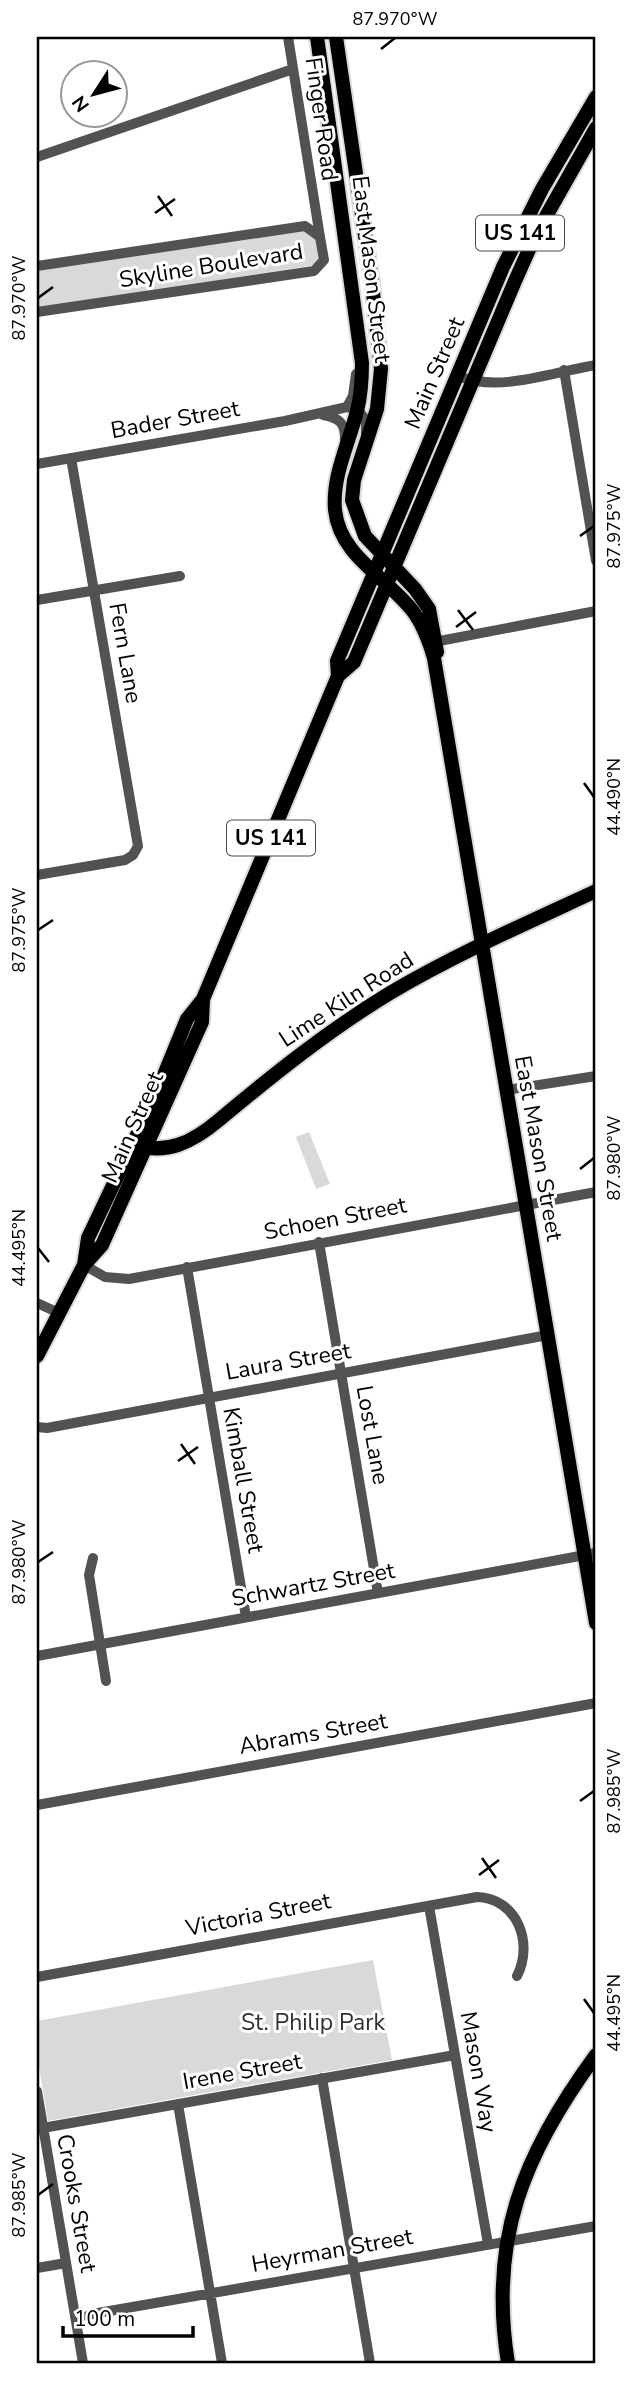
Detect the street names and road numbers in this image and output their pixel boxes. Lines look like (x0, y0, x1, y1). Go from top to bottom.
street label: Finger Road (298, 55, 346, 183)
street label: East Mason Street (345, 174, 398, 365)
road number: US 141 (476, 216, 564, 250)
street label: Skyline Boulevard (117, 236, 305, 295)
street label: Main Street (397, 312, 472, 434)
street label: Bader Street (108, 393, 243, 446)
street label: Fern Lane (101, 600, 150, 706)
road number: US 141 (227, 820, 315, 856)
street label: Lime Kiln Road (273, 944, 420, 1055)
street label: East Mason Street (507, 1053, 570, 1244)
street label: Main Street (94, 1066, 171, 1188)
street label: Schoen Street (261, 1189, 410, 1248)
street label: Laura Street (223, 1335, 354, 1388)
street label: Lost Lane (349, 1383, 396, 1487)
street label: Kimball Street (215, 1405, 272, 1556)
street label: Schwartz Street (229, 1555, 398, 1614)
street label: Abrams Street (237, 1705, 391, 1762)
street label: Victoria Street (182, 1885, 334, 1944)
street label: Mason Way (453, 2009, 504, 2135)
street label: Irene Street (180, 2046, 305, 2097)
street label: Crooks Street (49, 2131, 104, 2276)
street label: Heyrman Street (249, 2221, 416, 2280)

